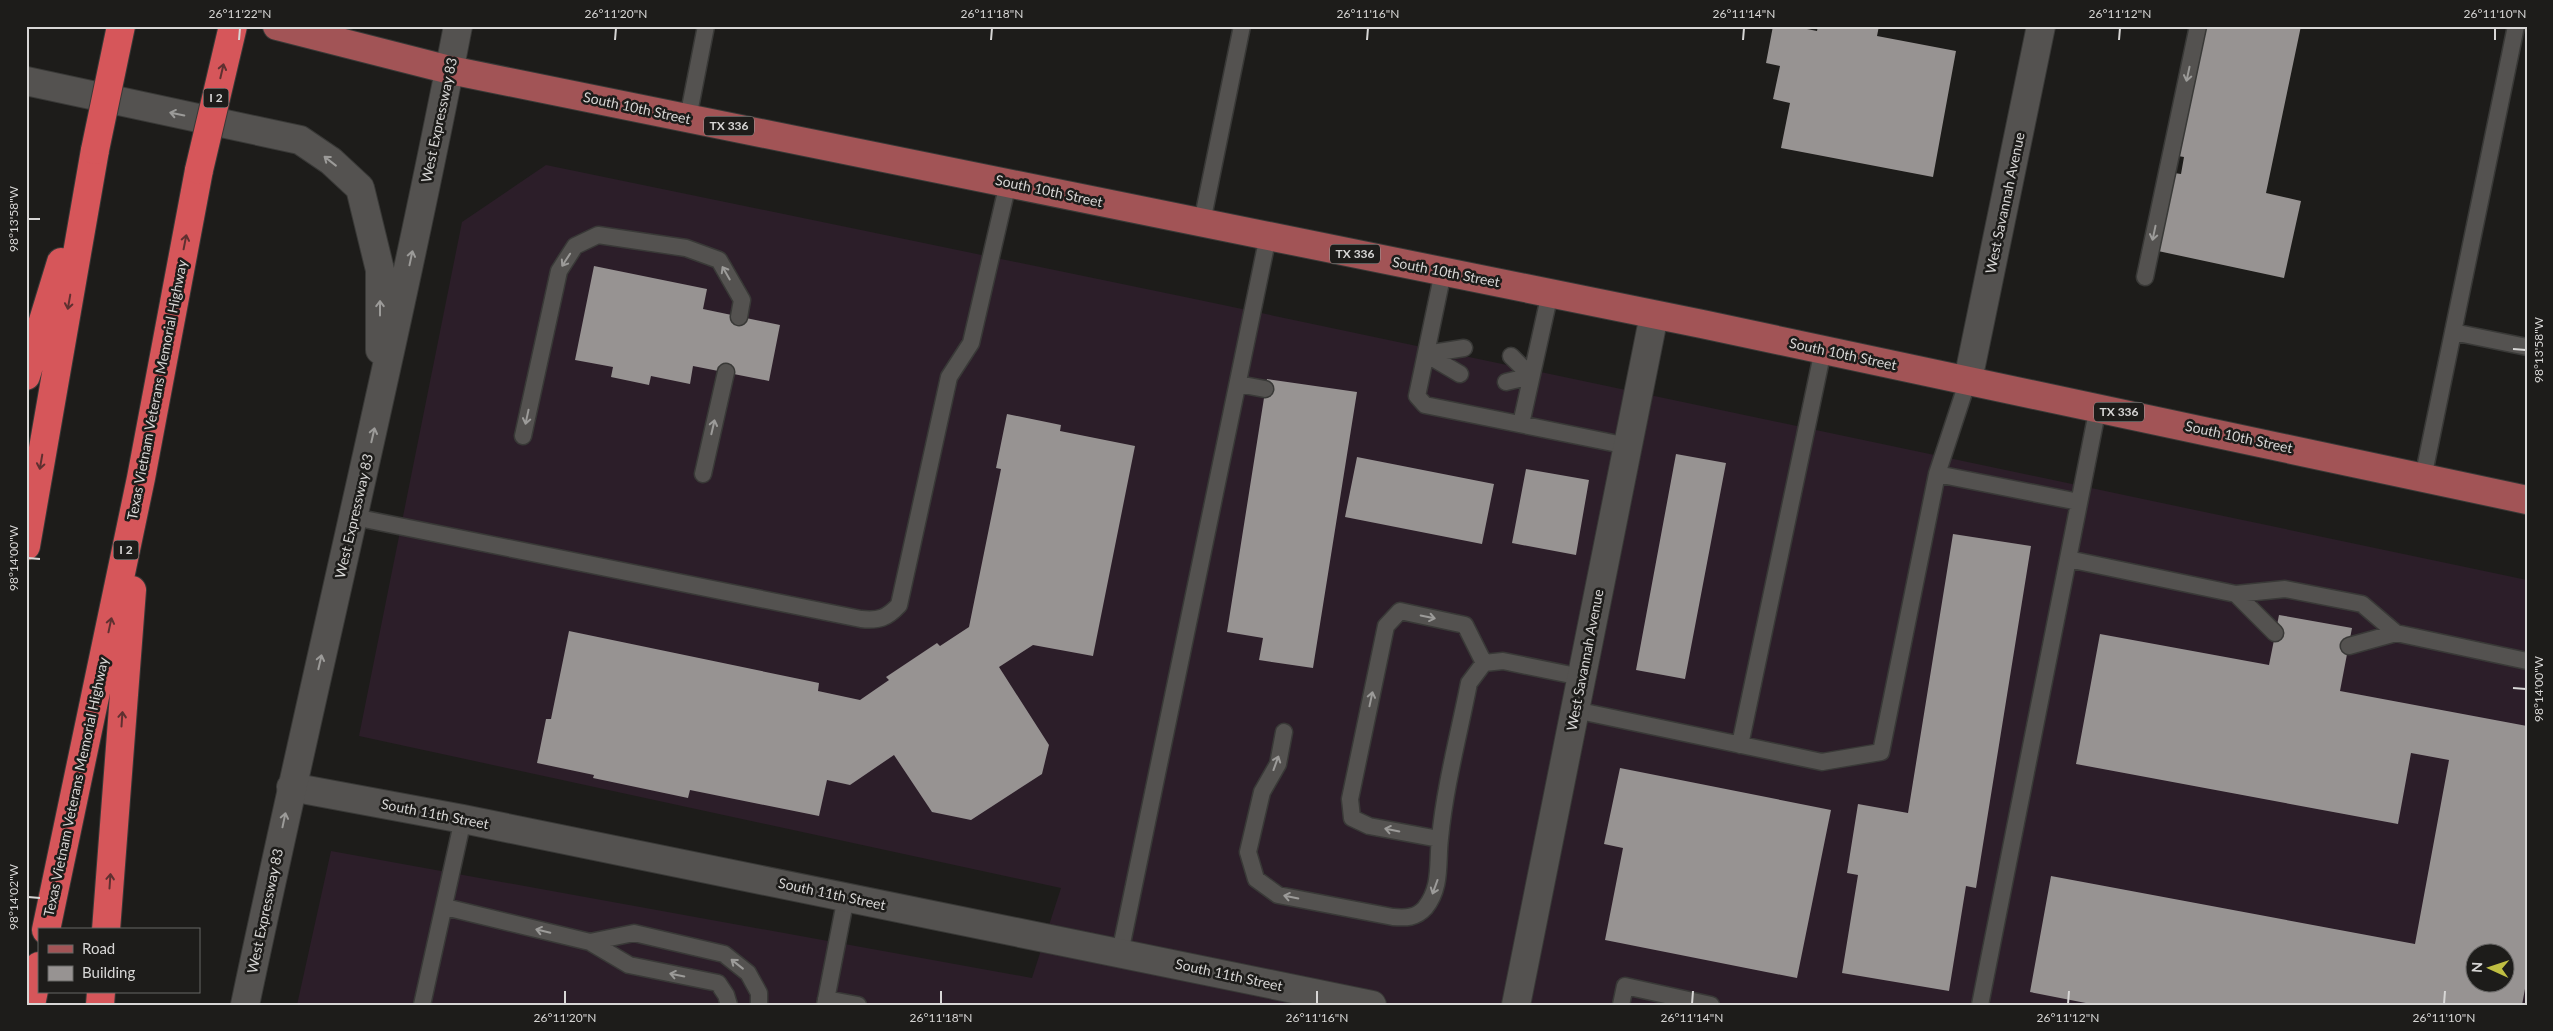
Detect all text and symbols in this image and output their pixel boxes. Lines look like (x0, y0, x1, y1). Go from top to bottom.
text: 26°11'22"N (209, 6, 271, 21)
text: 26°11'20"N (585, 6, 647, 21)
text: 26°11'18"N (961, 6, 1023, 21)
text: 26°11'16"N (1337, 6, 1399, 21)
text: 26°11'14"N (1713, 6, 1775, 21)
text: 26°11'12"N (2089, 6, 2151, 21)
text: 26°11'10"N (2464, 6, 2526, 21)
street label: West Expressway 83 (417, 56, 460, 184)
one-way arrow (218, 64, 227, 80)
one-way arrow (2183, 65, 2192, 81)
street label: South 10th Street (582, 88, 692, 127)
road number: I 2 (204, 89, 228, 108)
one-way arrow (169, 109, 185, 118)
road number: TX 336 (704, 116, 754, 136)
street label: West Savannah Avenue (1981, 131, 2028, 275)
one-way arrow (323, 156, 337, 166)
street label: South 10th Street (994, 171, 1104, 210)
text: 98°13'58"W (6, 185, 21, 252)
one-way arrow (2149, 224, 2158, 240)
one-way arrow (181, 235, 191, 251)
road number: TX 336 (1330, 244, 1380, 264)
one-way arrow (406, 251, 416, 267)
one-way arrow (561, 252, 571, 266)
street label: South 10th Street (1391, 253, 1501, 290)
street label: Texas Vietnam Veterans Memorial Highway (123, 258, 190, 522)
one-way arrow (721, 265, 731, 280)
one-way arrow (63, 294, 73, 310)
one-way arrow (375, 300, 385, 316)
text: 98°13'58"W (2531, 316, 2546, 383)
street label: South 10th Street (1788, 334, 1898, 373)
road number: TX 336 (2094, 402, 2144, 422)
one-way arrow (522, 408, 531, 424)
street label: South 10th Street (2184, 417, 2294, 456)
one-way arrow (709, 419, 719, 435)
one-way arrow (369, 428, 378, 444)
street label: West Expressway 83 (331, 452, 376, 580)
one-way arrow (36, 454, 46, 470)
text: 98°14'00"W (6, 524, 21, 591)
road number: I 2 (114, 540, 138, 560)
street label: West Savannah Avenue (1562, 588, 1607, 732)
one-way arrow (1419, 612, 1435, 622)
one-way arrow (106, 618, 115, 634)
one-way arrow (316, 654, 325, 670)
street label: Texas Vietnam Veterans Memorial Highway (40, 655, 112, 918)
text: 98°14'00"W (2531, 655, 2546, 722)
one-way arrow (1367, 692, 1376, 708)
one-way arrow (118, 711, 127, 727)
one-way arrow (1272, 755, 1282, 771)
street label: South 11th Street (380, 795, 490, 832)
one-way arrow (280, 813, 289, 829)
one-way arrow (1384, 825, 1400, 834)
street label: West Expressway 83 (243, 847, 286, 975)
text: 98°14'02"W (6, 863, 21, 930)
one-way arrow (105, 873, 114, 889)
street label: South 11th Street (777, 874, 887, 913)
one-way arrow (1430, 879, 1439, 894)
one-way arrow (1283, 892, 1299, 902)
one-way arrow (535, 926, 551, 935)
legend (38, 928, 200, 994)
text: Road (82, 939, 115, 957)
north arrow (2466, 944, 2516, 994)
street label: South 11th Street (1174, 955, 1284, 994)
one-way arrow (730, 959, 744, 969)
text: N (2468, 961, 2485, 973)
text: Building (82, 963, 135, 981)
one-way arrow (670, 969, 686, 979)
text: 26°11'20"N (534, 1010, 596, 1025)
text: 26°11'18"N (910, 1010, 972, 1025)
text: 26°11'16"N (1286, 1010, 1348, 1025)
text: 26°11'14"N (1661, 1010, 1723, 1025)
text: 26°11'12"N (2037, 1010, 2099, 1025)
text: 26°11'10"N (2413, 1010, 2475, 1025)

